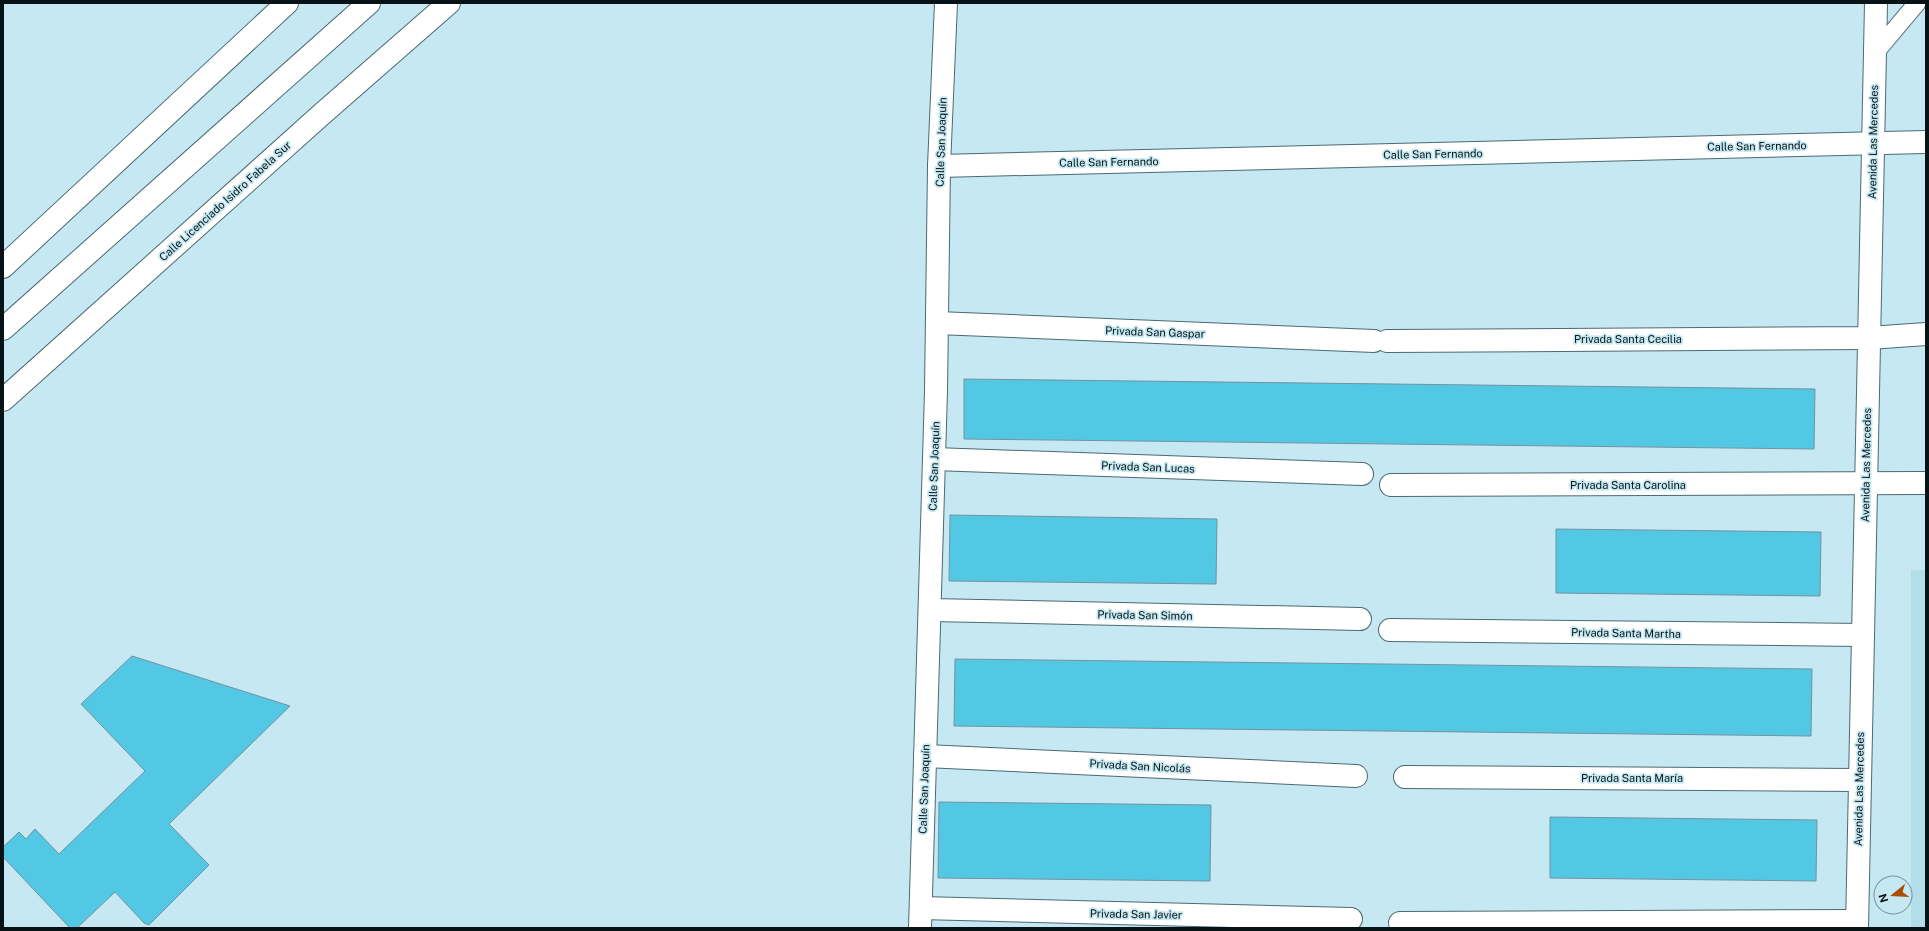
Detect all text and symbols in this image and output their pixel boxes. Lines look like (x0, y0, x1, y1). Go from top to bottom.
street label: Avenida Las Mercedes (1866, 84, 1880, 199)
street label: Calle San Joaquín (933, 97, 949, 187)
street label: Calle Licenciado Isidro Fabela Sur (157, 139, 293, 263)
street label: Calle San Fernando (1707, 139, 1807, 153)
street label: Calle San Fernando (1383, 147, 1483, 161)
street label: Calle San Fernando (1059, 155, 1159, 169)
street label: Privada San Gaspar (1105, 324, 1205, 340)
street label: Privada Santa Cecilia (1574, 333, 1682, 345)
street label: Avenida Las Mercedes (1859, 407, 1873, 522)
street label: Calle San Joaquín (926, 421, 942, 511)
street label: Privada San Lucas (1101, 459, 1195, 475)
street label: Privada Santa Carolina (1570, 479, 1686, 491)
street label: Privada San Simón (1097, 608, 1193, 622)
street label: Privada Santa Martha (1571, 626, 1681, 640)
street label: Avenida Las Mercedes (1852, 731, 1866, 846)
street label: Calle San Joaquín (916, 744, 932, 834)
street label: Privada San Nicolás (1089, 757, 1191, 775)
street label: Privada Santa María (1581, 772, 1683, 784)
north arrow (1873, 875, 1913, 915)
text: N (1876, 892, 1891, 904)
street label: Privada San Javier (1090, 907, 1182, 921)

